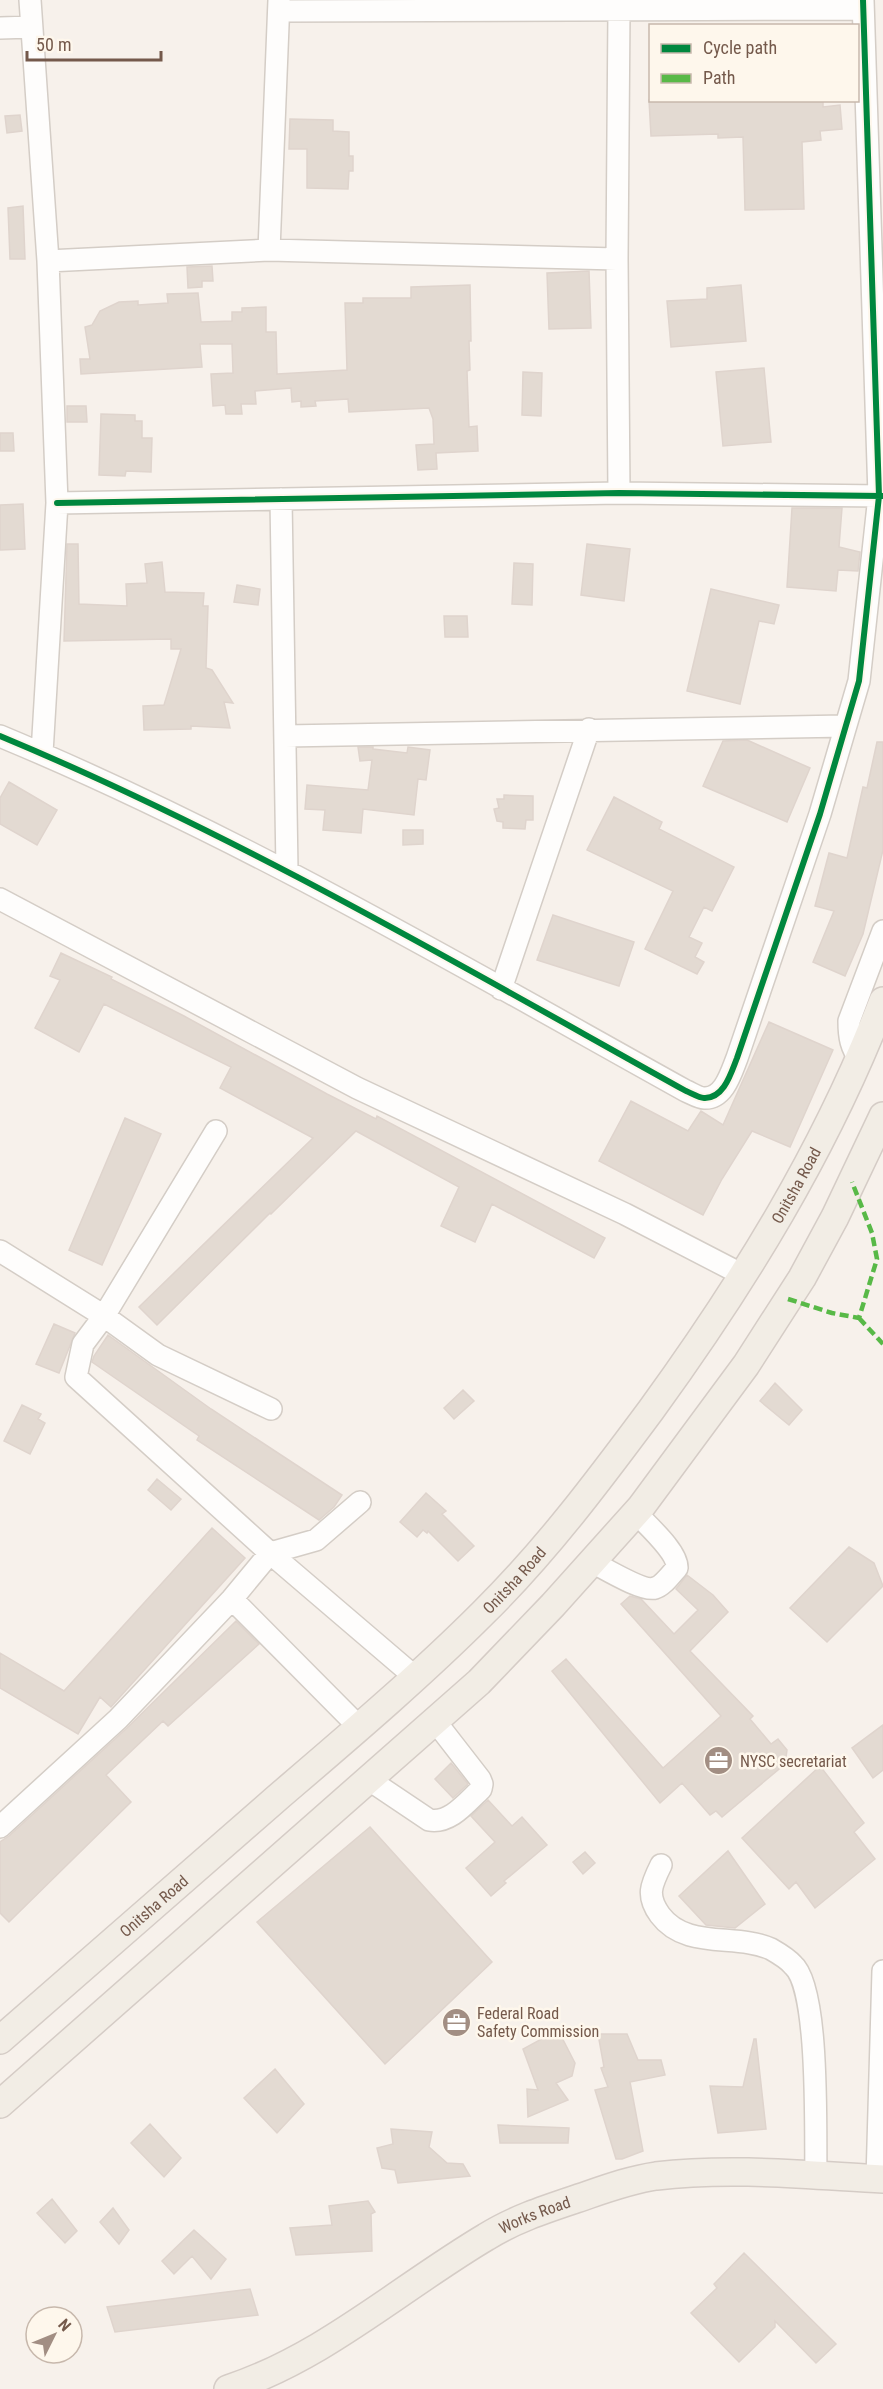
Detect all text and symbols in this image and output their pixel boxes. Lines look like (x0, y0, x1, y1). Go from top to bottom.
scale bar (27, 24, 160, 62)
legend (649, 24, 859, 102)
text: 50 m (36, 34, 71, 55)
text: Cycle path (703, 37, 777, 58)
text: Path (703, 67, 736, 88)
street label: Onitsha Road (767, 1144, 825, 1227)
street label: Onitsha Road (479, 1543, 550, 1618)
office icon: NYSC secretariat (703, 1745, 735, 1777)
place label: NYSC secretariat (740, 1752, 847, 1771)
street label: Onitsha Road (116, 1871, 192, 1941)
place label: Federal Road Safety Commission (477, 2004, 599, 2041)
office icon: Federal Road Safety Commission (440, 2006, 472, 2038)
street label: Works Road (496, 2193, 573, 2238)
north arrow (24, 2305, 84, 2365)
text: N (54, 2315, 75, 2335)

